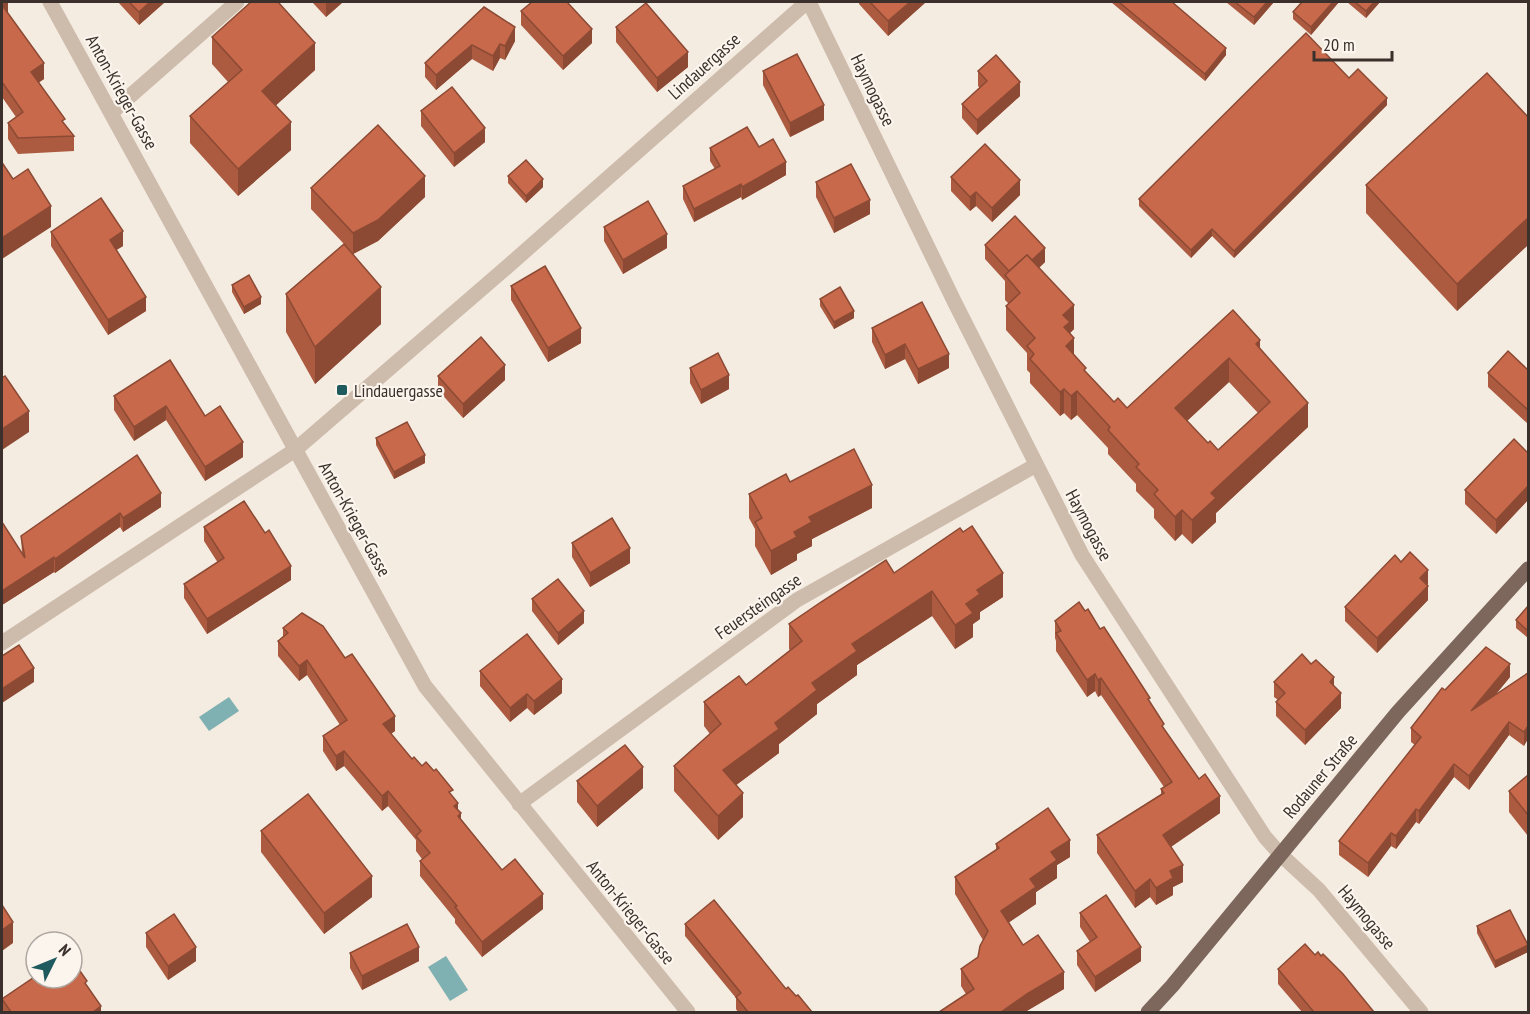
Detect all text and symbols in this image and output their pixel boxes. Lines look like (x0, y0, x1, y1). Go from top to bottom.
scale bar (1314, 24, 1392, 62)
street label: Lindauergasse (663, 28, 745, 104)
street label: Anton-Krieger-Gasse (81, 31, 163, 153)
text: 20 m (1323, 33, 1355, 56)
street label: Haymogasse (846, 50, 900, 130)
place label: Lindauergasse (354, 379, 443, 402)
marker: Lindauergasse (335, 383, 349, 397)
street label: Anton-Krieger-Gasse (314, 458, 396, 580)
street label: Haymogasse (1061, 485, 1117, 565)
street label: Feuersteingasse (711, 568, 805, 644)
street label: Rodauner Straße (1278, 729, 1362, 823)
street label: Anton-Krieger-Gasse (582, 855, 680, 969)
street label: Haymogasse (1333, 880, 1401, 954)
north arrow (24, 930, 84, 990)
text: N (55, 940, 75, 960)

